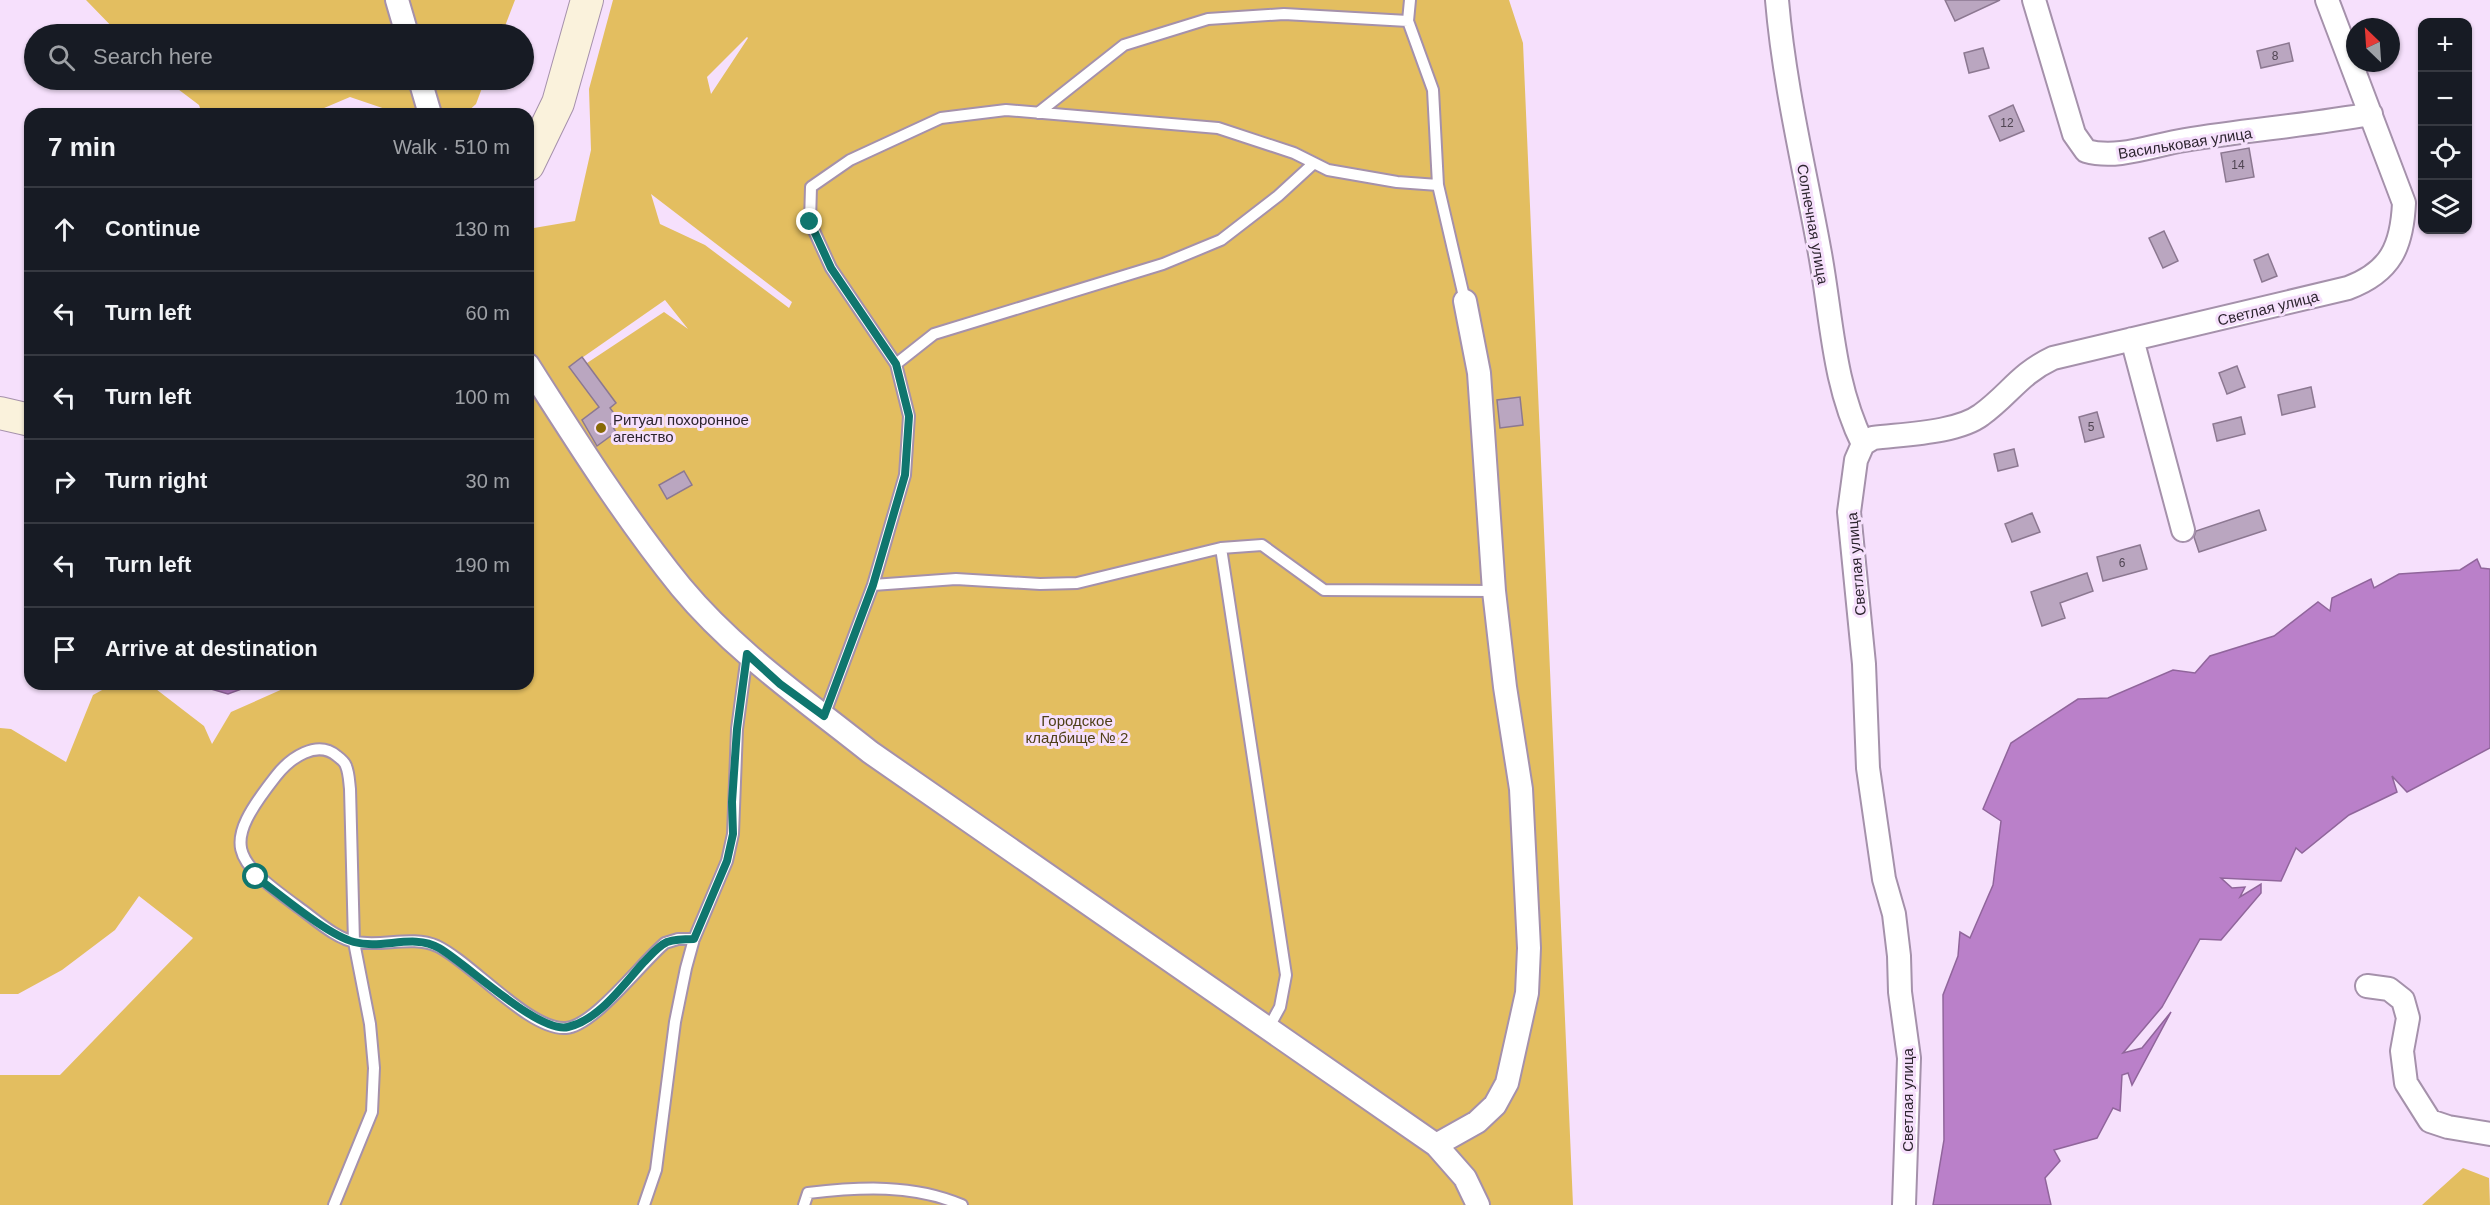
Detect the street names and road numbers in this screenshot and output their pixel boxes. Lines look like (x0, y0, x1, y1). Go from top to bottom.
street label: Васильковая улица (2117, 124, 2254, 162)
street label: Солнечная улица (1794, 163, 1832, 286)
street label: Светлая улица (2216, 287, 2321, 329)
street label: Светлая улица (1843, 511, 1869, 616)
street label: Светлая улица (1899, 1048, 1916, 1152)

